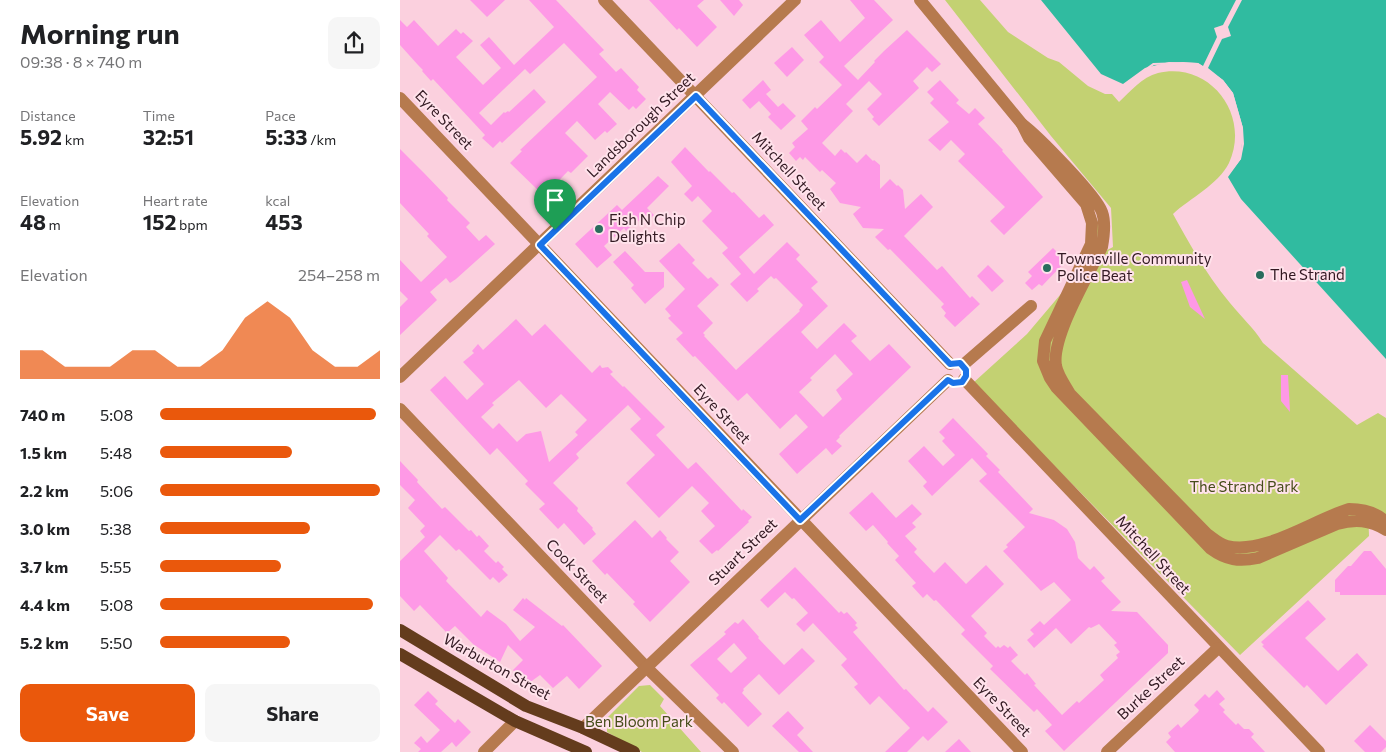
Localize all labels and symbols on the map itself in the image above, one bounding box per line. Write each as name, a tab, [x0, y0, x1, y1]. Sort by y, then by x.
street label: Landsborough Street	[582, 68, 698, 181]
street label: Eyre Street	[412, 86, 477, 153]
street label: Mitchell Street	[749, 127, 831, 213]
pin	[534, 179, 576, 230]
place label: Fish N Chip Delights	[609, 210, 686, 245]
marker: Fish N Chip Delights	[593, 223, 605, 235]
place label: Townsville Community Police Beat	[1057, 249, 1212, 284]
marker: Townsville Community Police Beat	[1041, 262, 1053, 274]
place label: The Strand	[1270, 265, 1345, 283]
marker: The Strand	[1254, 269, 1266, 281]
street label: Eyre Street	[690, 380, 755, 447]
park label: The Strand Park	[1190, 477, 1299, 495]
street label: Mitchell Street	[1113, 511, 1195, 597]
street label: Stuart Street	[704, 514, 780, 588]
street label: Cook Street	[543, 535, 613, 606]
street label: Warburton Street	[440, 629, 555, 703]
street label: Burke Street	[1113, 652, 1188, 723]
street label: Eyre Street	[970, 673, 1035, 740]
park label: Ben Bloom Park	[585, 712, 693, 730]

